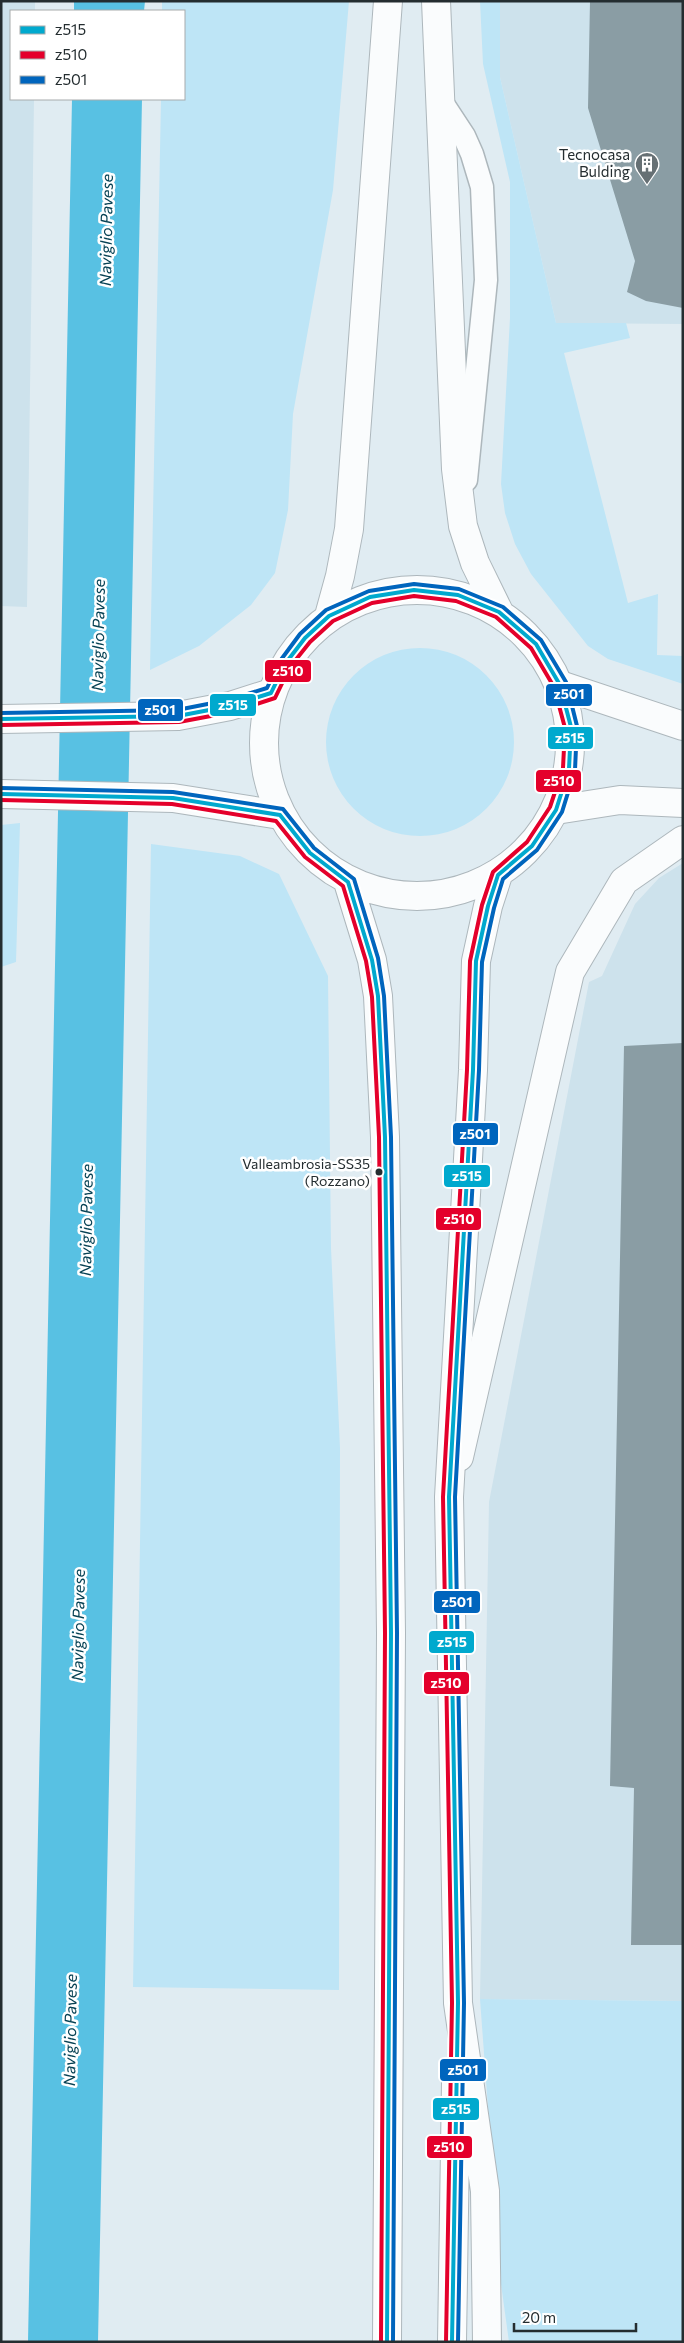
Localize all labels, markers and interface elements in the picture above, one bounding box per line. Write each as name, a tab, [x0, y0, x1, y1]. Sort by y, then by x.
legend	[10, 10, 185, 100]
text: z515	[55, 20, 86, 38]
text: z510	[55, 45, 87, 63]
text: z501	[55, 70, 87, 88]
place label: Tecnocasa Bulding	[559, 145, 630, 180]
building icon: Tecnocasa Bulding	[634, 151, 660, 185]
water label: Naviglio Pavese	[95, 173, 116, 286]
water label: Naviglio Pavese	[87, 578, 108, 691]
line badge: z510	[264, 659, 312, 683]
text: z510	[272, 662, 304, 679]
line badge: z501	[545, 683, 593, 707]
text: z501	[553, 685, 585, 702]
line badge: z515	[209, 693, 257, 717]
text: z515	[218, 696, 248, 713]
line badge: z501	[137, 698, 184, 722]
text: z501	[144, 701, 176, 718]
line badge: z515	[547, 726, 594, 750]
text: z515	[555, 729, 585, 746]
line badge: z510	[535, 769, 582, 793]
text: z510	[543, 772, 575, 789]
line badge: z501	[452, 1122, 499, 1146]
text: z501	[459, 1125, 491, 1142]
place label: Valleambrosia-SS35 (Rozzano)	[242, 1155, 370, 1189]
water label: Naviglio Pavese	[75, 1163, 96, 1276]
line badge: z515	[443, 1164, 491, 1188]
marker: Valleambrosia-SS35 (Rozzano)	[374, 1167, 384, 1177]
text: z515	[452, 1167, 482, 1184]
line badge: z510	[435, 1207, 482, 1231]
text: z510	[443, 1210, 475, 1227]
water label: Naviglio Pavese	[67, 1568, 88, 1681]
line badge: z501	[433, 1590, 481, 1614]
text: z501	[441, 1593, 473, 1610]
line badge: z515	[428, 1630, 475, 1654]
text: z515	[437, 1633, 467, 1650]
line badge: z510	[423, 1671, 470, 1695]
text: z510	[430, 1674, 462, 1691]
water label: Naviglio Pavese	[59, 1973, 80, 2086]
line badge: z501	[439, 2058, 487, 2082]
text: z501	[447, 2061, 479, 2078]
line badge: z515	[432, 2097, 480, 2121]
text: z515	[441, 2100, 471, 2117]
line badge: z510	[426, 2135, 473, 2159]
text: z510	[433, 2138, 465, 2155]
scale bar	[514, 2300, 636, 2332]
text: 20 m	[522, 2308, 556, 2326]

